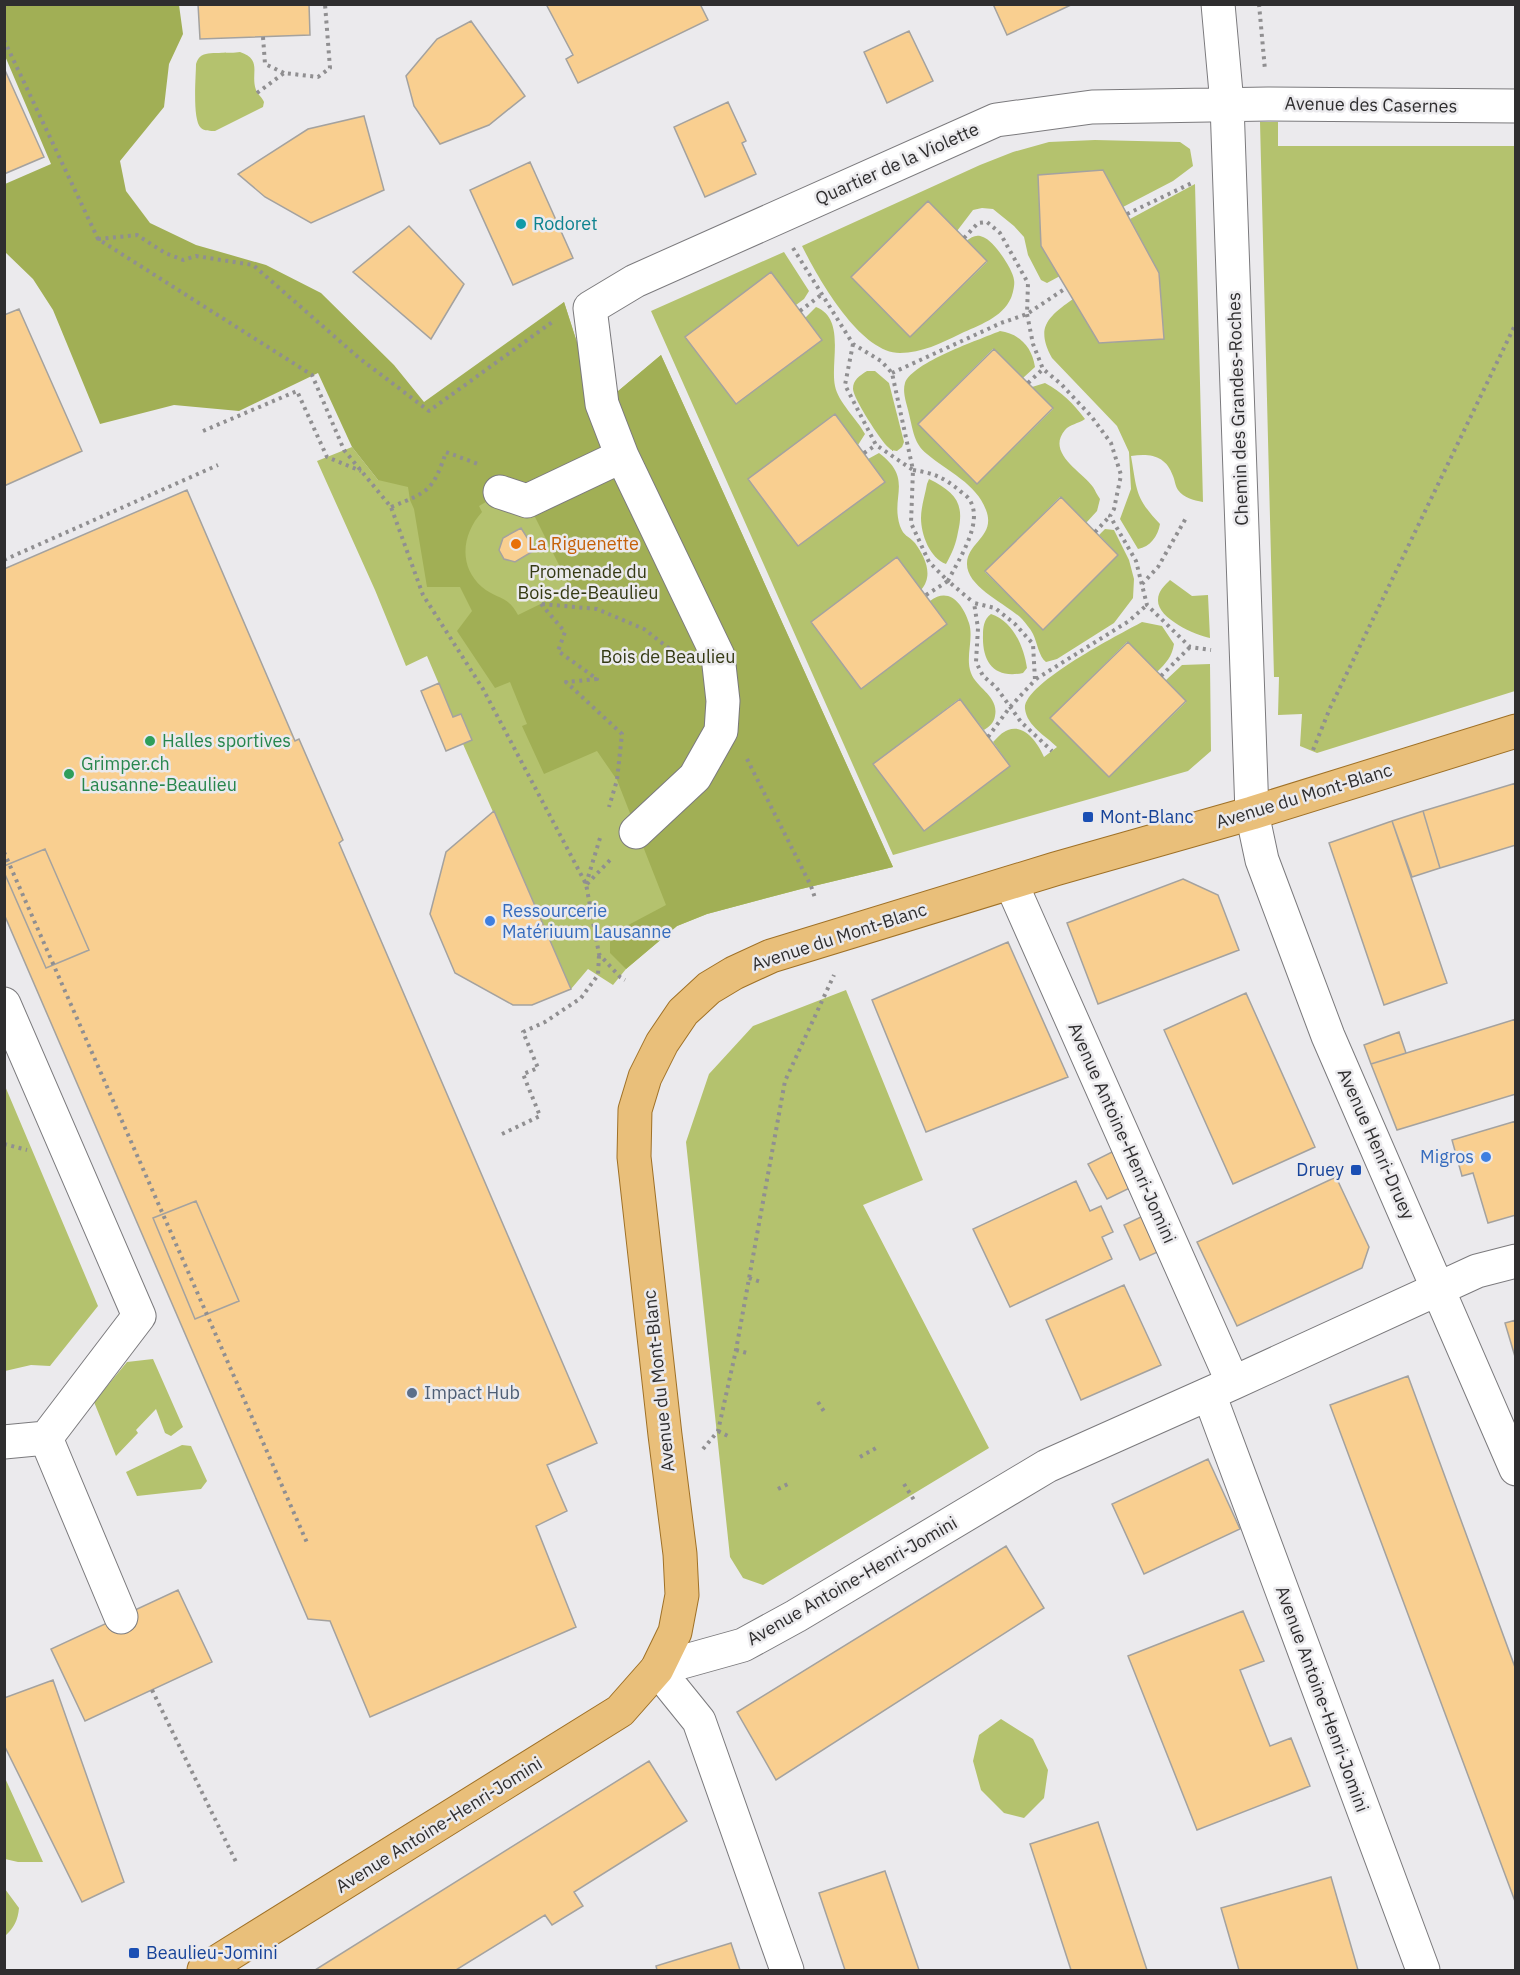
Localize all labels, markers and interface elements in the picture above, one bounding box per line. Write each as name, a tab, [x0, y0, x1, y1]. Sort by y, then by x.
street label: Avenue des Casernes	[1285, 91, 1458, 118]
street label: Quartier de la Violette	[811, 117, 982, 210]
place label: Rodoret	[533, 212, 598, 235]
marker: Rodoret	[514, 217, 528, 231]
street label: Chemin des Grandes-Roches	[1222, 292, 1253, 526]
place label: La Riguenette	[528, 532, 639, 555]
marker: La Riguenette	[509, 537, 523, 551]
park label: Promenade du Bois-de-Beaulieu	[518, 560, 658, 604]
park label: Bois de Beaulieu	[601, 645, 735, 668]
place label: Halles sportives	[162, 729, 291, 752]
marker: Halles sportives	[143, 734, 157, 748]
place label: Grimper.ch Lausanne-Beaulieu	[81, 752, 237, 796]
street label: Avenue du Mont-Blanc	[1213, 758, 1395, 833]
marker: Grimper.ch Lausanne-Beaulieu	[62, 767, 76, 781]
place label: Mont-Blanc	[1100, 805, 1194, 828]
marker: Mont-Blanc	[1081, 810, 1095, 824]
street label: Avenue du Mont-Blanc	[748, 897, 929, 976]
place label: Ressourcerie Matériuum Lausanne	[502, 899, 672, 943]
marker: Ressourcerie Matériuum Lausanne	[483, 914, 497, 928]
street label: Avenue Antoine-Henri-Jomini	[1063, 1019, 1182, 1247]
street label: Avenue Henri-Druey	[1333, 1065, 1420, 1223]
place label: Migros	[1420, 1145, 1474, 1168]
marker: Migros	[1479, 1150, 1493, 1164]
place label: Druey	[1296, 1158, 1344, 1181]
marker: Druey	[1349, 1163, 1363, 1177]
street label: Avenue du Mont-Blanc	[638, 1289, 679, 1473]
place label: Impact Hub	[424, 1381, 520, 1404]
marker: Impact Hub	[405, 1386, 419, 1400]
street label: Avenue Antoine-Henri-Jomini	[742, 1511, 961, 1650]
street label: Avenue Antoine-Henri-Jomini	[1271, 1583, 1374, 1815]
street label: Avenue Antoine-Henri-Jomini	[331, 1751, 546, 1898]
place label: Beaulieu-Jomini	[146, 1941, 278, 1964]
marker: Beaulieu-Jomini	[127, 1946, 141, 1960]

